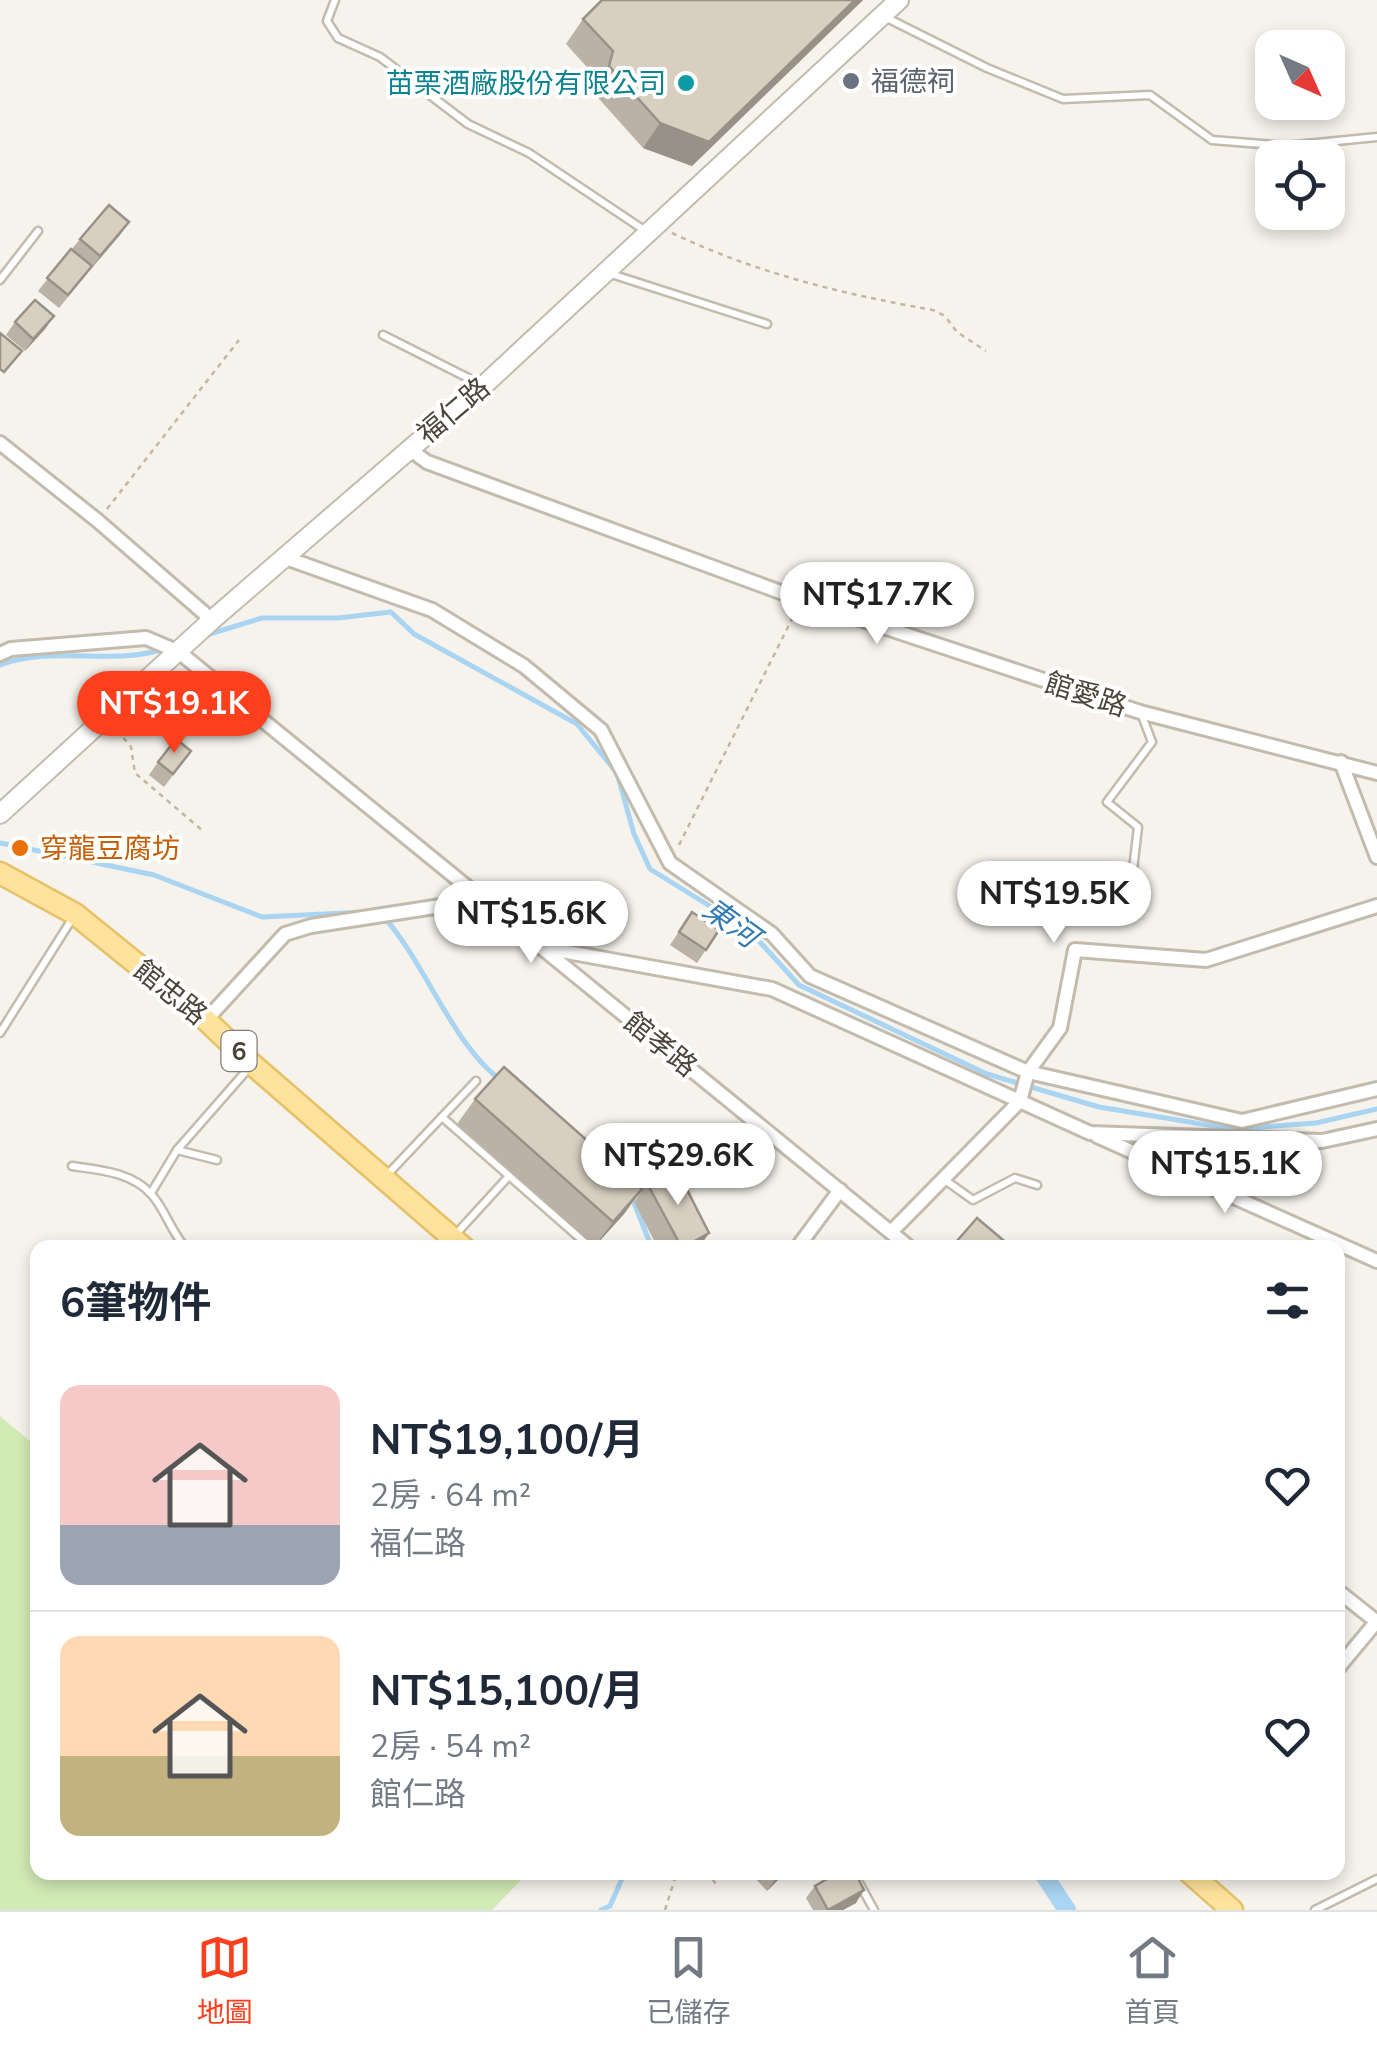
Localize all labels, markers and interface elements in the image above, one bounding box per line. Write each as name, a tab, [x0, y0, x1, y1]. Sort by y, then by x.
north arrow	[1255, 30, 1345, 120]
map controls	[1255, 30, 1345, 230]
place label: 福德祠	[871, 63, 955, 101]
place label: 苗栗酒廠股份有限公司	[386, 65, 666, 103]
marker: 福德祠	[840, 70, 862, 92]
marker: 苗栗酒廠股份有限公司	[675, 72, 697, 94]
button: locate	[1255, 140, 1345, 230]
street label: 福仁路	[409, 369, 498, 452]
pin: NT$17.7K	[774, 562, 980, 647]
text: NT$17.7K	[802, 573, 952, 616]
street label: 館愛路	[1040, 664, 1132, 726]
pin: NT$19.1K	[71, 671, 277, 756]
text: NT$19.1K	[99, 682, 249, 725]
place label: 穿龍豆腐坊	[40, 830, 180, 868]
marker: 穿龍豆腐坊	[9, 837, 31, 859]
pin: NT$19.5K	[951, 861, 1157, 946]
text: NT$19.5K	[979, 872, 1129, 915]
pin: NT$15.6K	[428, 881, 634, 966]
water label: 東河	[694, 889, 771, 961]
text: NT$15.6K	[456, 892, 606, 935]
street label: 館忠路	[126, 952, 215, 1034]
street label: 館孝路	[616, 1004, 705, 1086]
road number: 6	[222, 1031, 256, 1071]
pin: NT$29.6K	[575, 1123, 781, 1208]
pin: NT$15.1K	[1122, 1131, 1328, 1216]
text: NT$29.6K	[603, 1134, 753, 1177]
text: NT$15.1K	[1150, 1142, 1300, 1185]
icon: filters	[1260, 1273, 1315, 1328]
text: 6筆物件	[60, 1275, 211, 1332]
text: NT$19,100/月	[370, 1412, 644, 1469]
icon: home	[140, 1425, 260, 1545]
icon: heart	[1260, 1458, 1315, 1513]
text: 2房 · 64 m²	[370, 1474, 531, 1517]
text: 福仁路	[370, 1522, 466, 1565]
text: NT$15,100/月	[370, 1663, 644, 1720]
icon: home	[140, 1676, 260, 1796]
icon: heart	[1260, 1709, 1315, 1764]
text: 2房 · 54 m²	[370, 1725, 531, 1768]
text: 館仁路	[370, 1773, 466, 1816]
tab: 地圖	[197, 1930, 253, 2032]
tab: 已儲存	[646, 1930, 730, 2032]
tab: 首頁	[1124, 1930, 1180, 2032]

